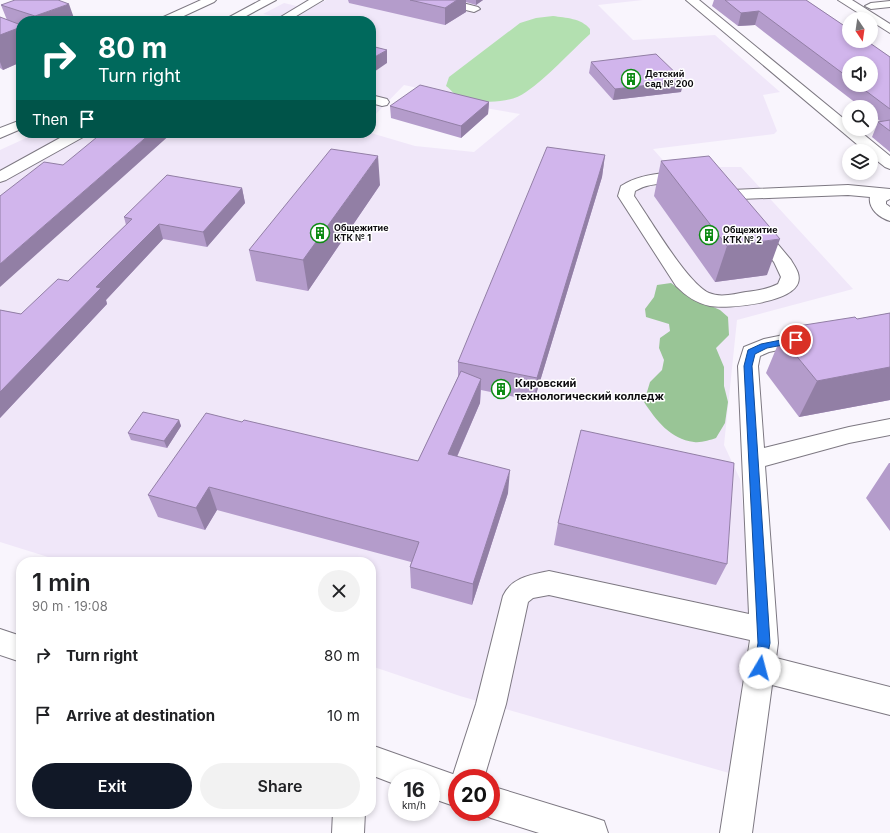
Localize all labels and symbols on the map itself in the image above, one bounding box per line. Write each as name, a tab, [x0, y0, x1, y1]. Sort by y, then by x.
north arrow	[842, 12, 878, 48]
building icon: Детский сад № 200	[620, 68, 642, 90]
place label: Детский сад № 200	[645, 68, 694, 89]
building icon: Общежитие КТК № 1	[309, 222, 331, 244]
place label: Общежитие КТК № 1	[334, 222, 389, 243]
building icon: Общежитие КТК № 2	[698, 224, 720, 246]
place label: Общежитие КТК № 2	[723, 224, 778, 245]
pin	[779, 323, 813, 357]
place label: Кировский технологический колледж	[515, 376, 664, 403]
building icon: Кировский технологический колледж	[490, 378, 512, 400]
position arrow	[739, 647, 781, 689]
speed limit sign: 20	[448, 769, 500, 821]

